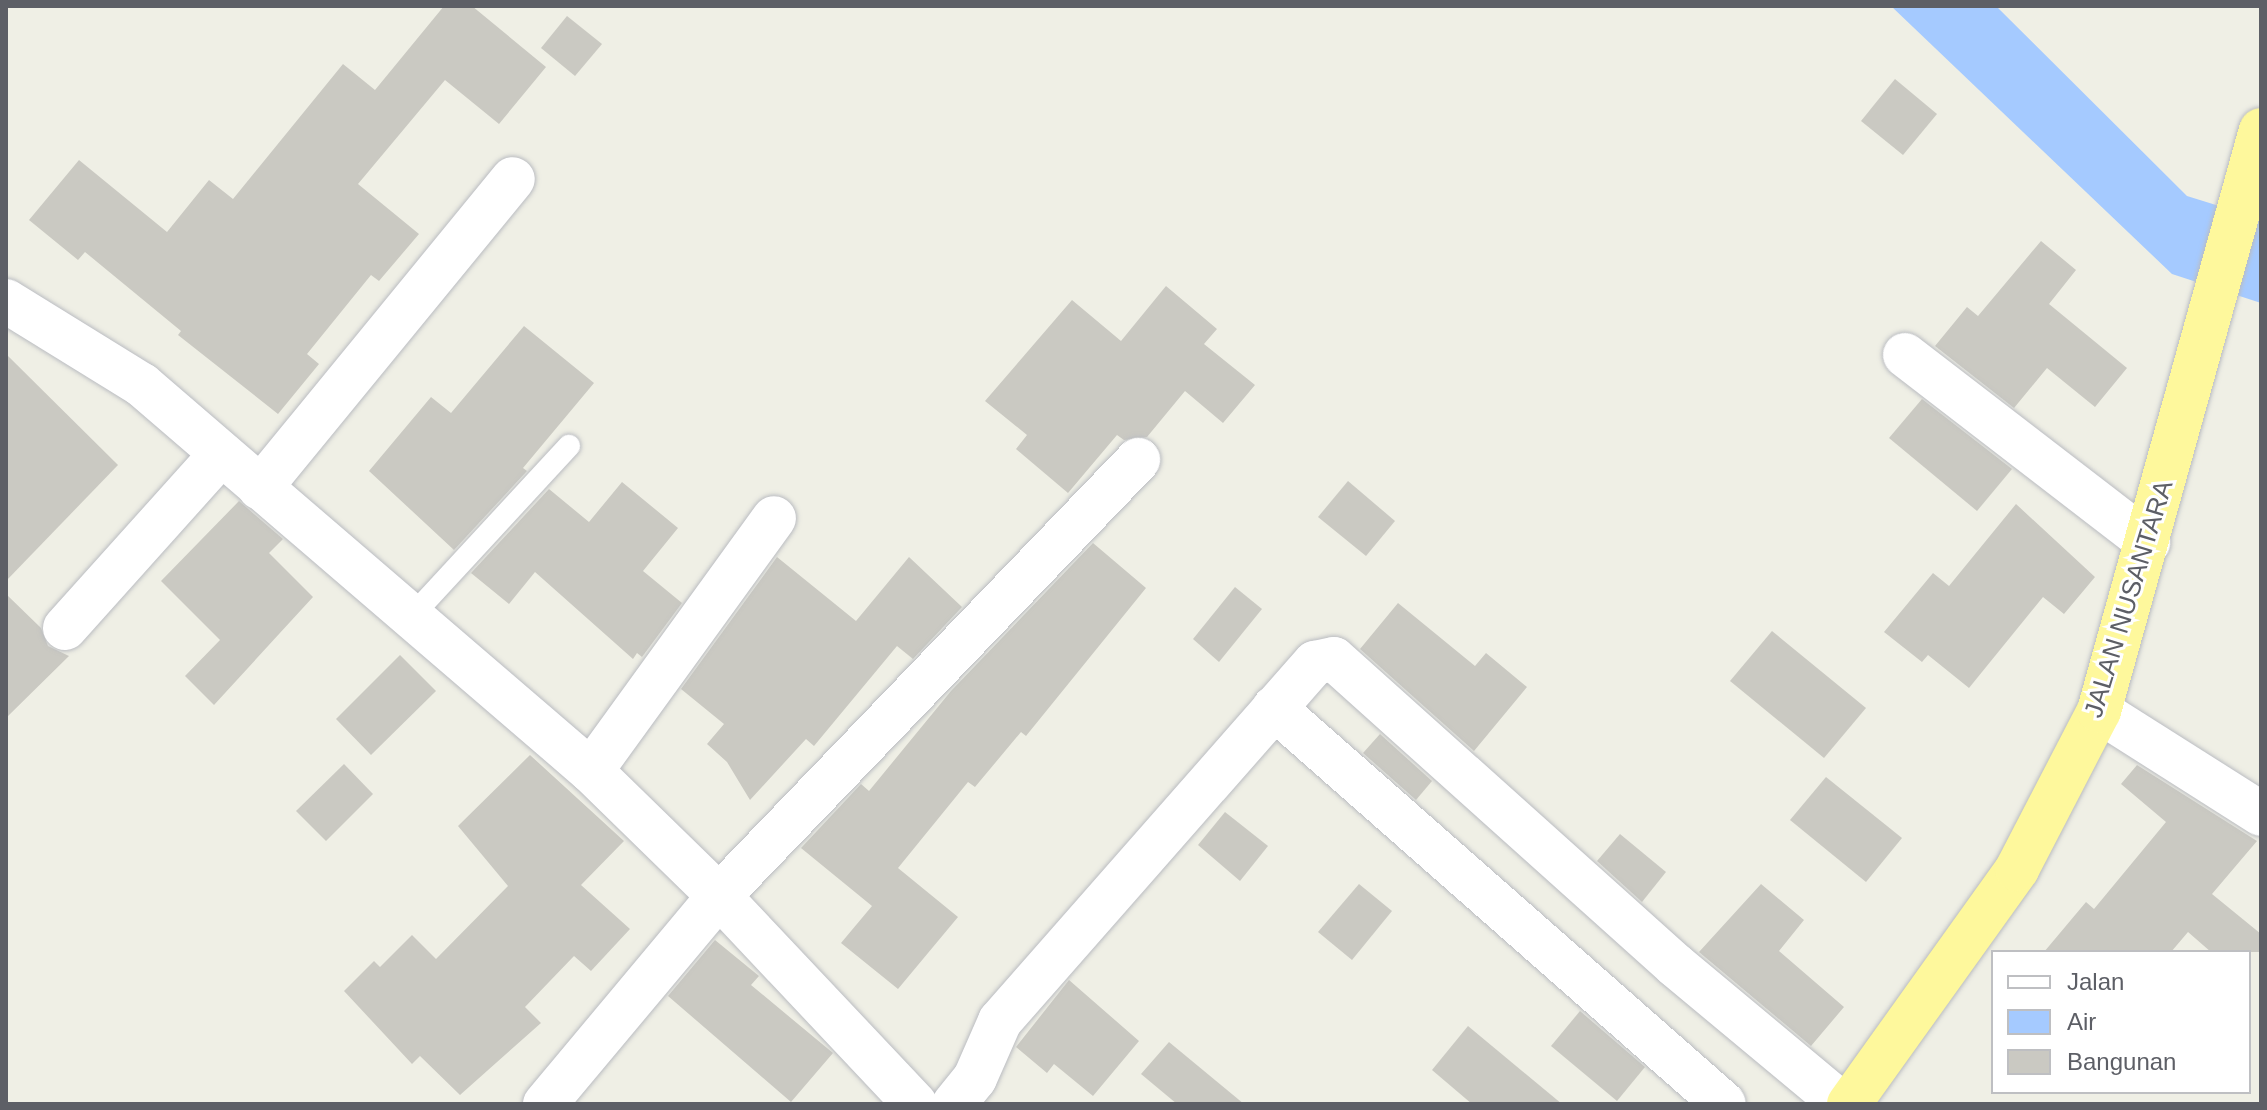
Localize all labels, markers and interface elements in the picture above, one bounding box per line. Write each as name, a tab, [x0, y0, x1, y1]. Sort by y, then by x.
street label: JALAN NUSANTARA	[2078, 477, 2180, 721]
legend	[1991, 950, 2251, 1094]
text: Jalan	[2067, 968, 2124, 995]
text: Air	[2067, 1008, 2096, 1035]
text: Bangunan	[2067, 1048, 2176, 1075]

